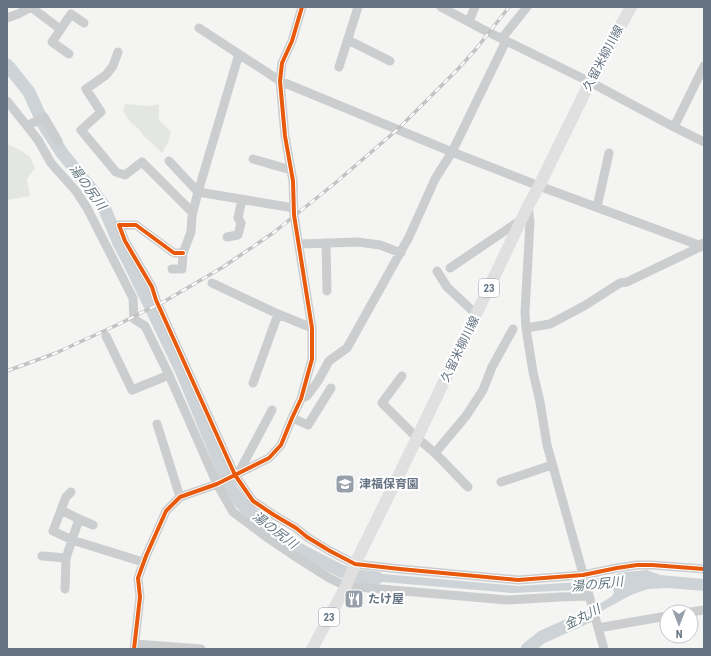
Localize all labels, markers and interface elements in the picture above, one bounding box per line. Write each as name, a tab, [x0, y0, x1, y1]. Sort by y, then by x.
street label: 久留米柳川線	[580, 23, 626, 93]
water label: 湯の尻川	[67, 162, 111, 214]
road number: 23	[479, 279, 499, 297]
street label: 久留米柳川線	[438, 314, 482, 384]
school or university icon: 津福保育園	[334, 473, 356, 495]
place label: 津福保育園	[359, 477, 419, 491]
water label: 湯の尻川	[250, 508, 302, 553]
water label: 湯の尻川	[570, 574, 626, 594]
restaurant icon: たけ屋	[343, 588, 365, 610]
place label: たけ屋	[368, 592, 404, 606]
water label: 金丸川	[561, 601, 605, 633]
north arrow	[659, 604, 699, 644]
road number: 23	[319, 608, 339, 626]
text: N	[675, 627, 682, 640]

